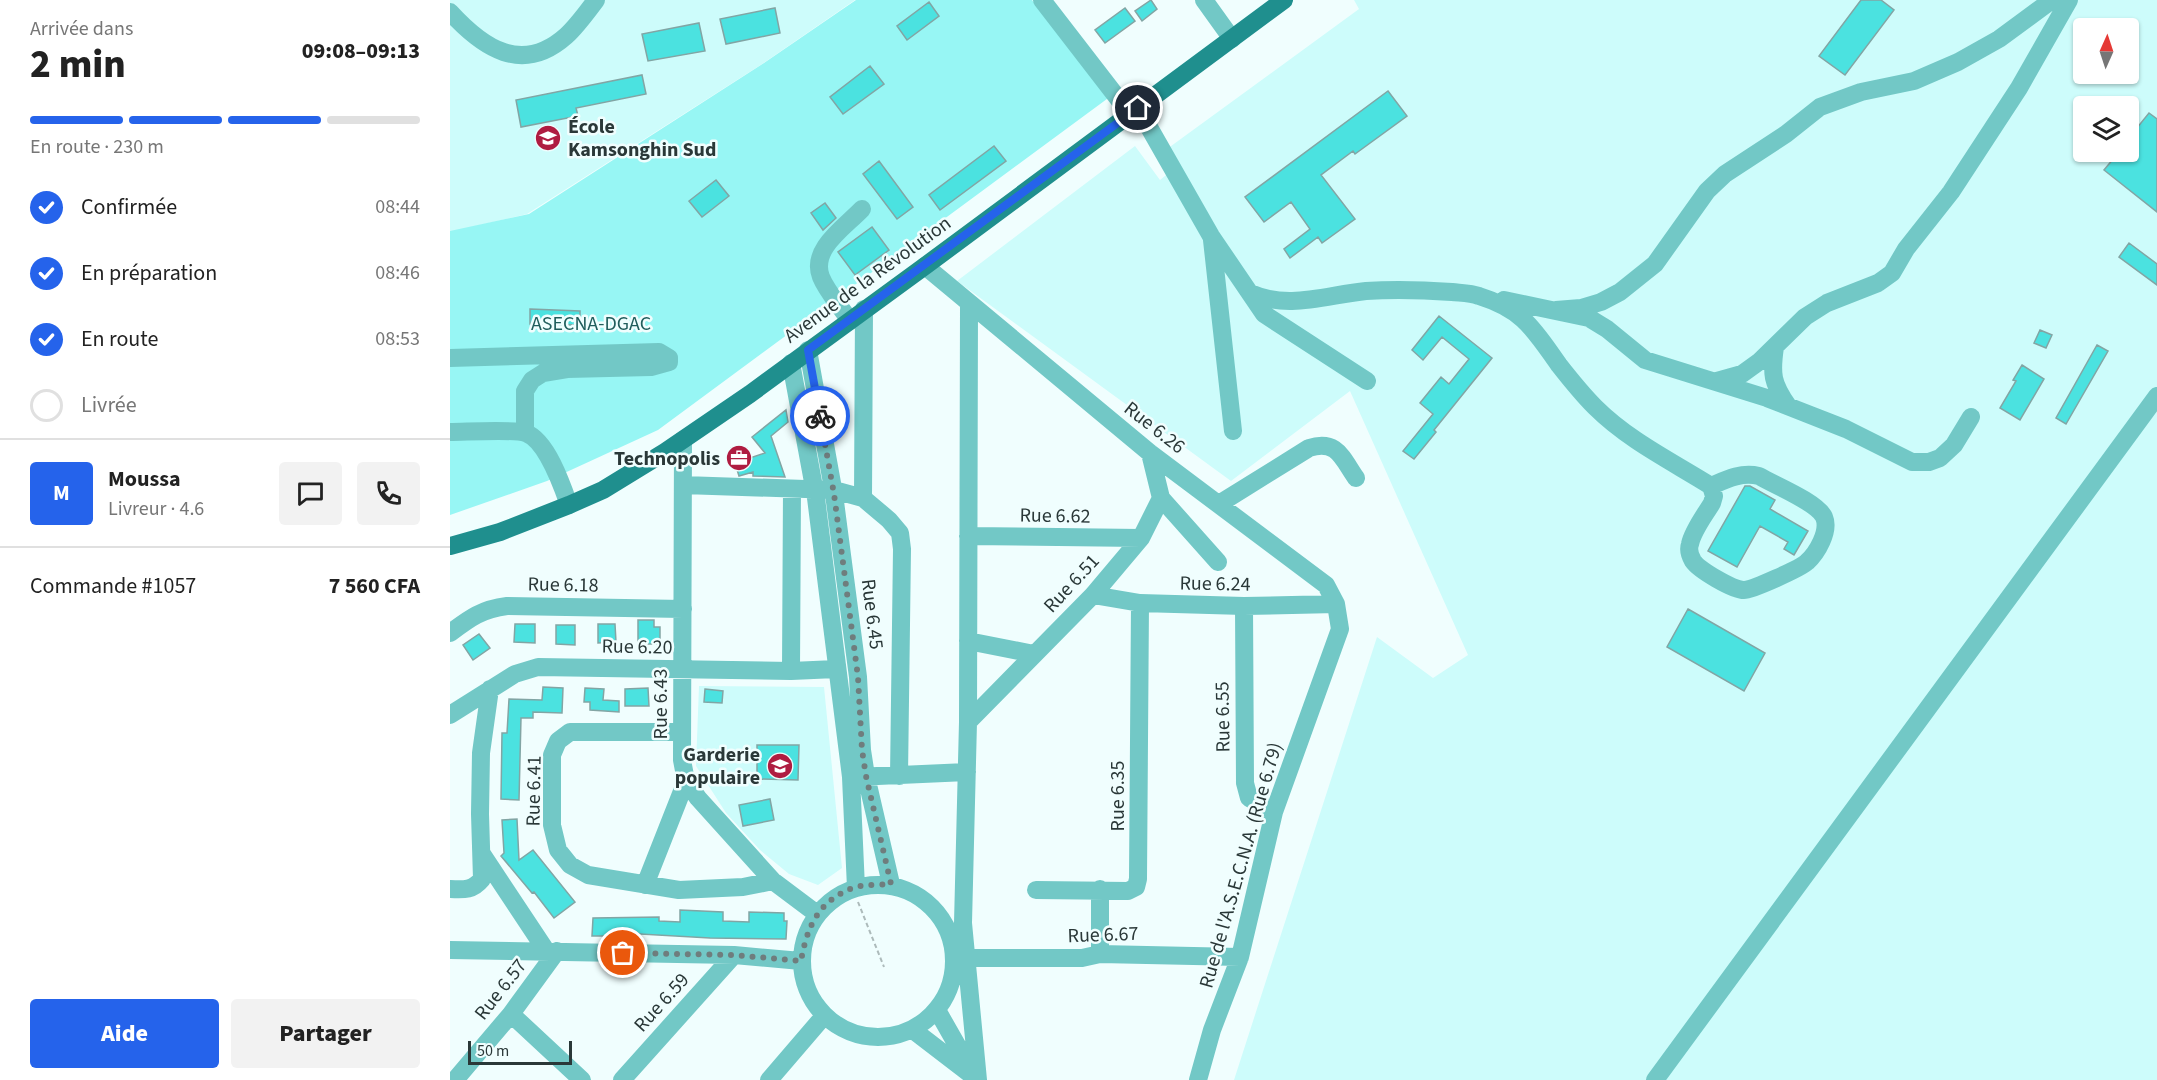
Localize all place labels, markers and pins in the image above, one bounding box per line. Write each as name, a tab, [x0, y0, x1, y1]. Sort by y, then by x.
pin	[1112, 82, 1163, 133]
place label: École Kamsonghin Sud	[568, 113, 716, 164]
school or university icon: École Kamsonghin Sud	[533, 123, 563, 153]
office icon: Technopolis	[724, 443, 754, 473]
place label: Technopolis	[614, 445, 720, 473]
place label: Garderie populaire	[675, 741, 760, 792]
school or university icon: Garderie populaire	[765, 751, 795, 781]
pin	[597, 927, 648, 978]

